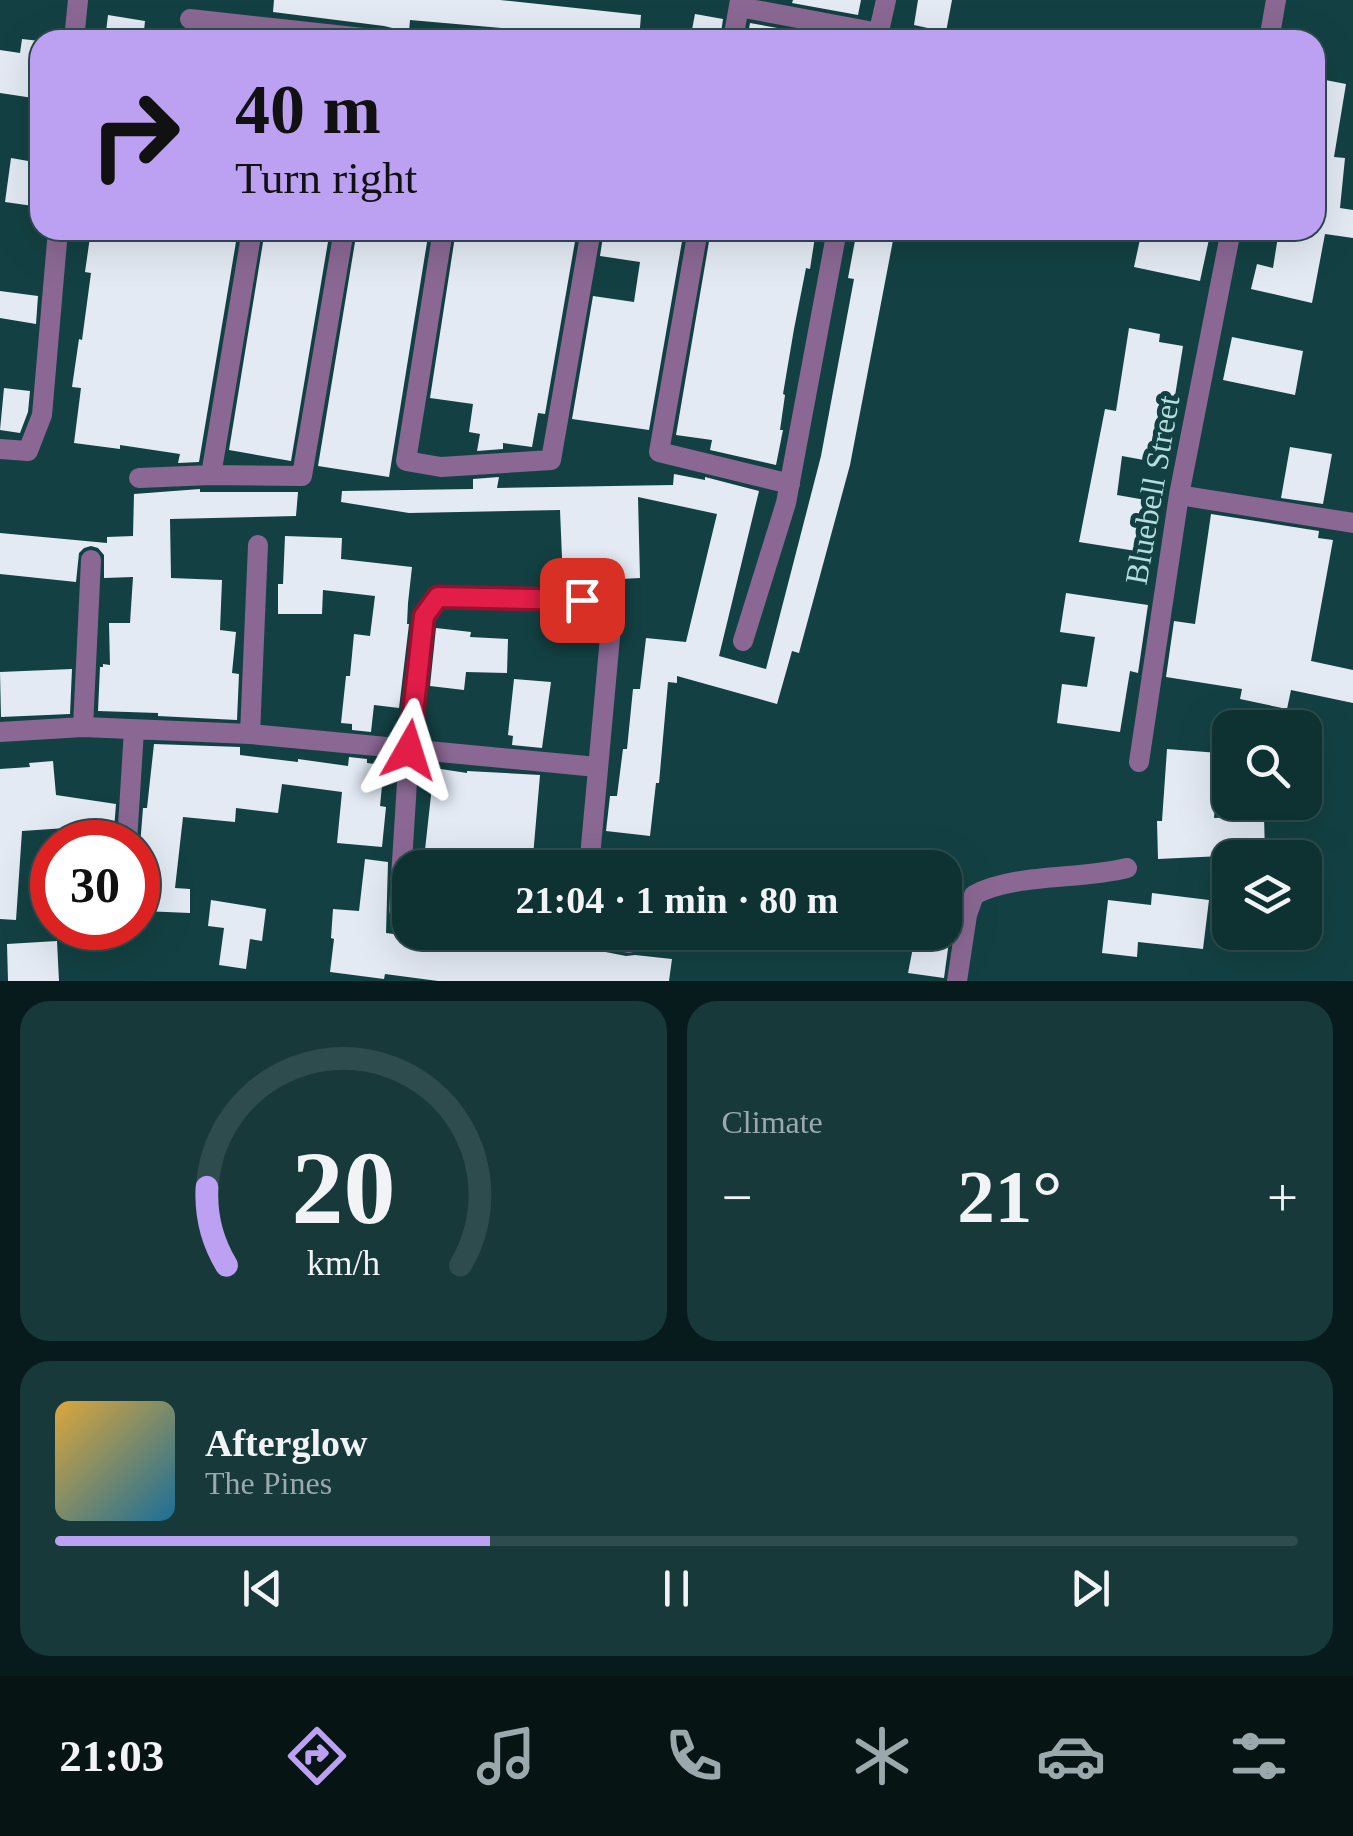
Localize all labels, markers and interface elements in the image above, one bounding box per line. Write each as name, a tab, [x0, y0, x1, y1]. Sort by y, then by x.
icon: right	[70, 70, 200, 200]
text: 40 m	[235, 71, 381, 148]
text: Turn right	[235, 153, 417, 203]
street label: Bluebell Street	[1118, 393, 1186, 587]
pin	[540, 558, 625, 643]
icon: arrive	[555, 573, 610, 628]
position arrow	[357, 698, 461, 802]
map controls	[1212, 710, 1322, 950]
button: search	[1212, 710, 1322, 820]
speed limit sign: 30	[30, 820, 160, 950]
button: layers	[1212, 840, 1322, 950]
text: 21:04 · 1 min · 80 m	[516, 879, 839, 921]
text: Climate	[722, 1104, 823, 1140]
text: 20	[291, 1130, 395, 1245]
text: 21°	[957, 1155, 1062, 1238]
text: −	[722, 1167, 753, 1228]
text: +	[1267, 1167, 1298, 1228]
text: km/h	[307, 1243, 380, 1283]
text: Afterglow	[205, 1422, 367, 1464]
text: The Pines	[205, 1465, 332, 1501]
icon: previous	[235, 1561, 290, 1616]
icon: pause	[649, 1561, 704, 1616]
icon: next	[1063, 1561, 1118, 1616]
icon: directions	[282, 1721, 352, 1791]
icon: music	[471, 1721, 541, 1791]
icon: phone	[659, 1721, 729, 1791]
icon: climate	[847, 1721, 917, 1791]
icon: car	[1036, 1721, 1106, 1791]
icon: filters	[1224, 1721, 1294, 1791]
text: 21:03	[59, 1731, 164, 1781]

